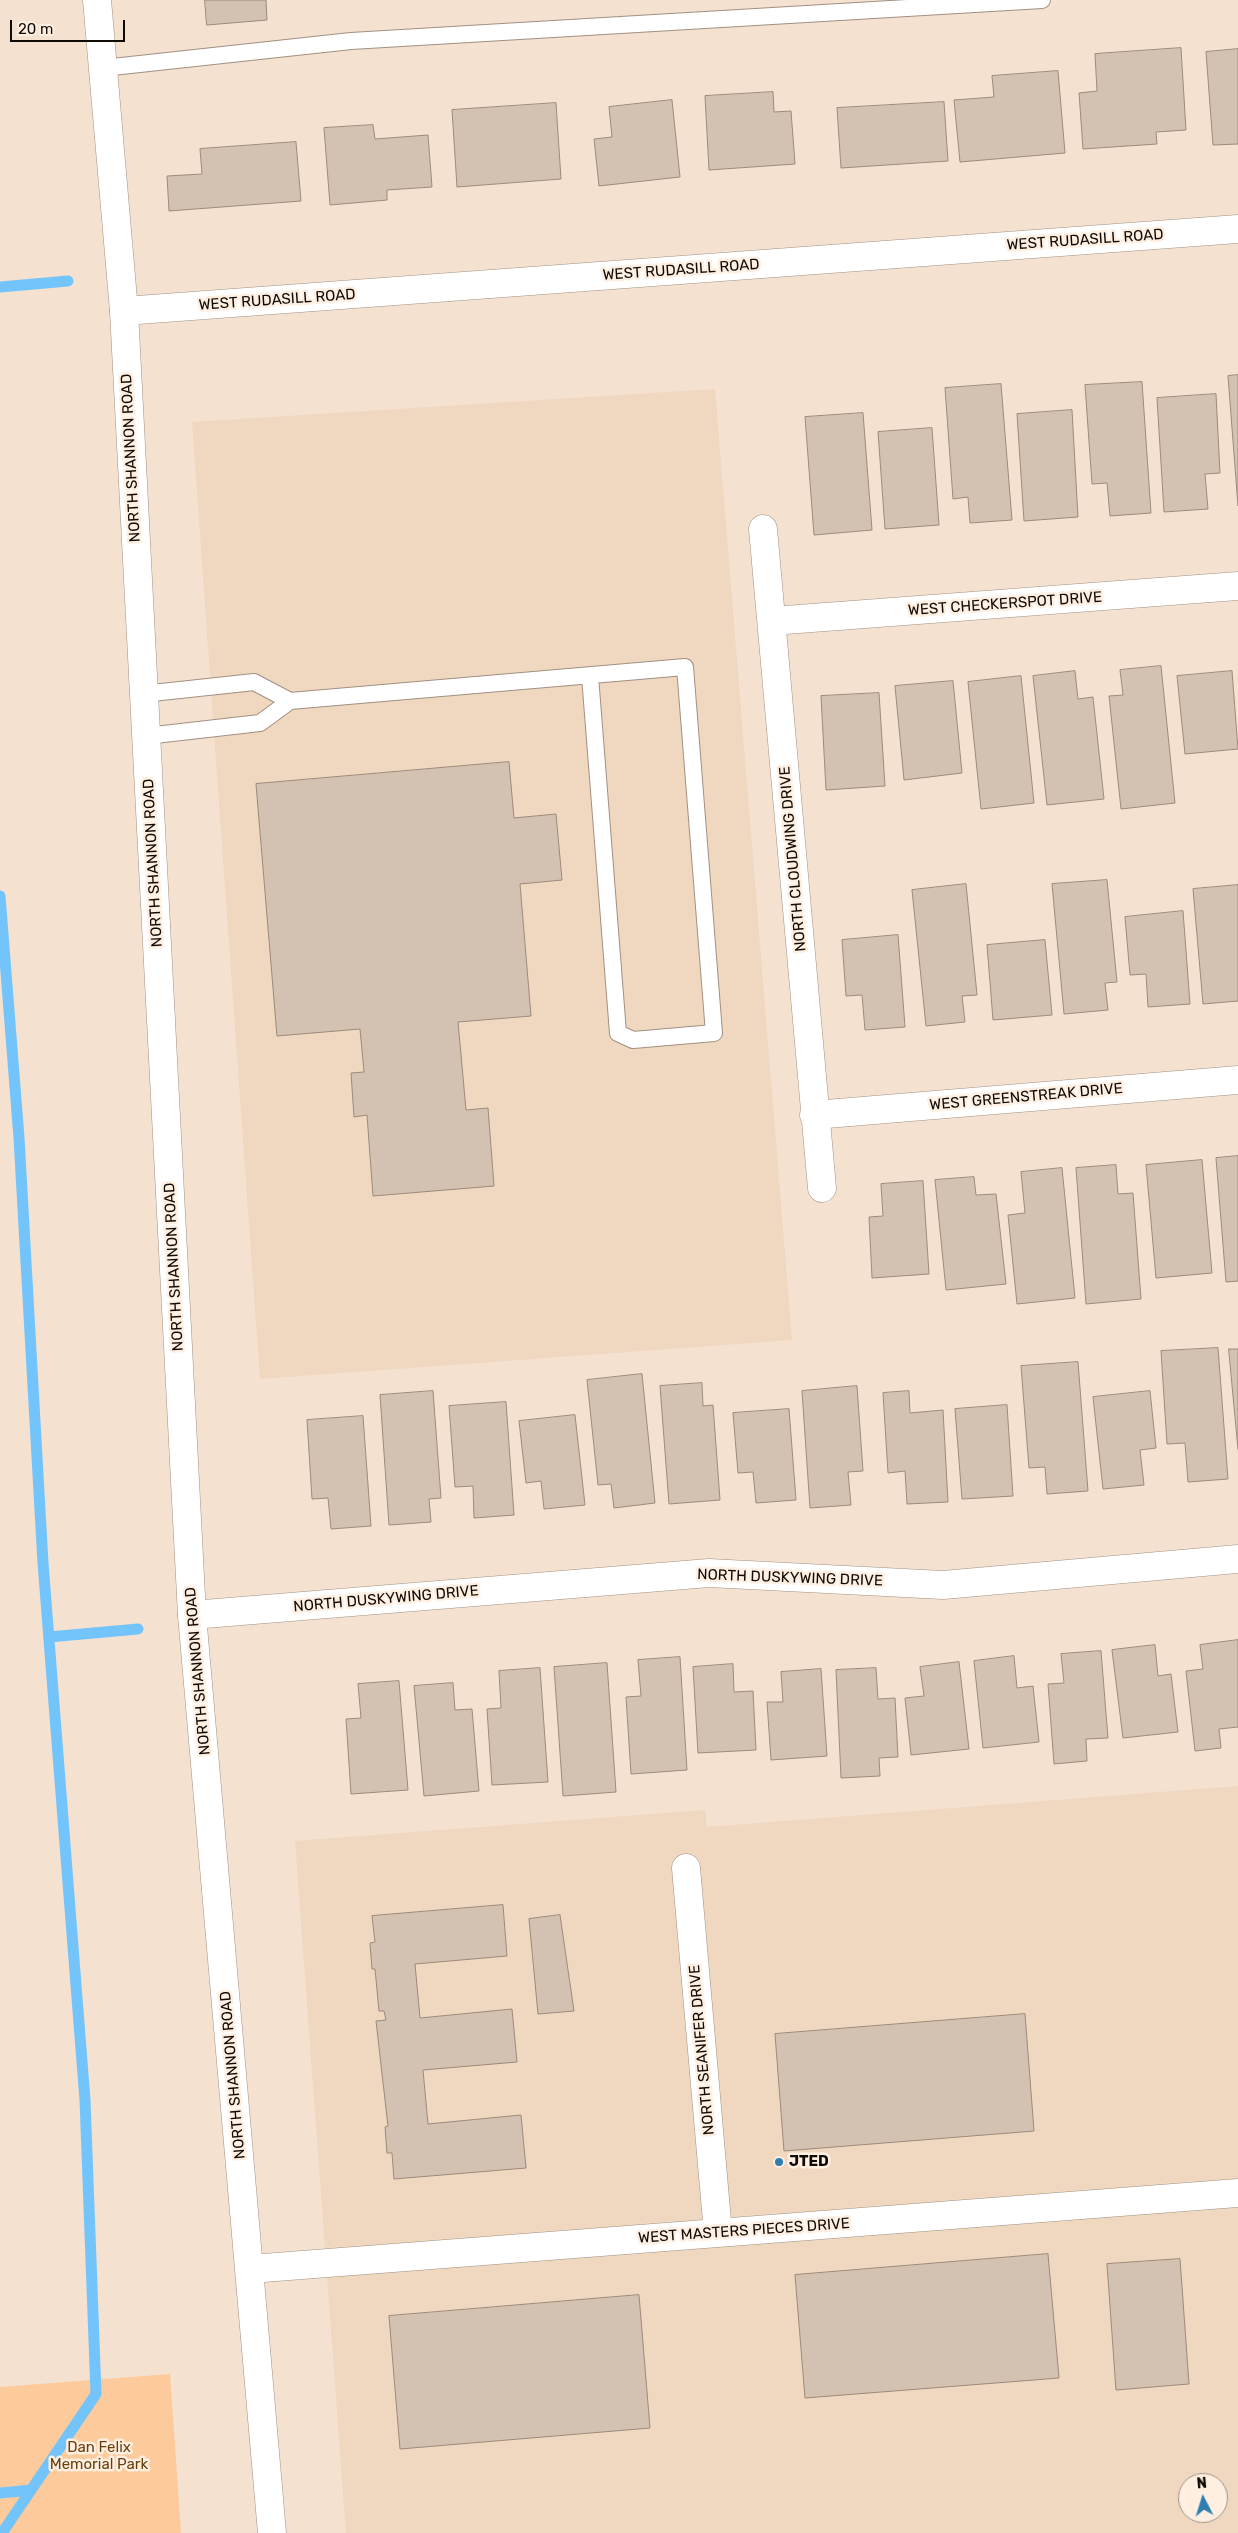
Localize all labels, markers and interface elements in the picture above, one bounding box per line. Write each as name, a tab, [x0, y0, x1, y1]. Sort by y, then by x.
scale bar	[12, 10, 128, 42]
text: 20 m	[18, 20, 53, 38]
street label: WEST RUDASILL ROAD	[1006, 226, 1164, 254]
street label: WEST RUDASILL ROAD	[602, 256, 760, 284]
street label: WEST RUDASILL ROAD	[198, 286, 356, 314]
street label: NORTH SHANNON ROAD	[118, 373, 144, 543]
street label: WEST CHECKERSPOT DRIVE	[907, 588, 1103, 620]
street label: NORTH CLOUDWING DRIVE	[776, 766, 810, 952]
street label: NORTH SHANNON ROAD	[140, 778, 166, 948]
street label: WEST GREENSTREAK DRIVE	[929, 1080, 1123, 1114]
street label: NORTH SHANNON ROAD	[161, 1182, 187, 1352]
street label: NORTH DUSKYWING DRIVE	[697, 1566, 883, 1590]
street label: NORTH DUSKYWING DRIVE	[293, 1582, 479, 1616]
street label: NORTH SHANNON ROAD	[182, 1586, 214, 1756]
street label: NORTH SEANIFER DRIVE	[686, 1964, 718, 2136]
street label: NORTH SHANNON ROAD	[217, 1990, 249, 2160]
place label: JTED	[789, 2153, 829, 2171]
marker: JTED	[773, 2156, 785, 2168]
street label: WEST MASTERS PIECES DRIVE	[637, 2215, 851, 2247]
park label: Dan Felix Memorial Park	[50, 2439, 148, 2474]
north arrow	[1178, 2473, 1228, 2523]
text: N	[1196, 2475, 1207, 2492]

